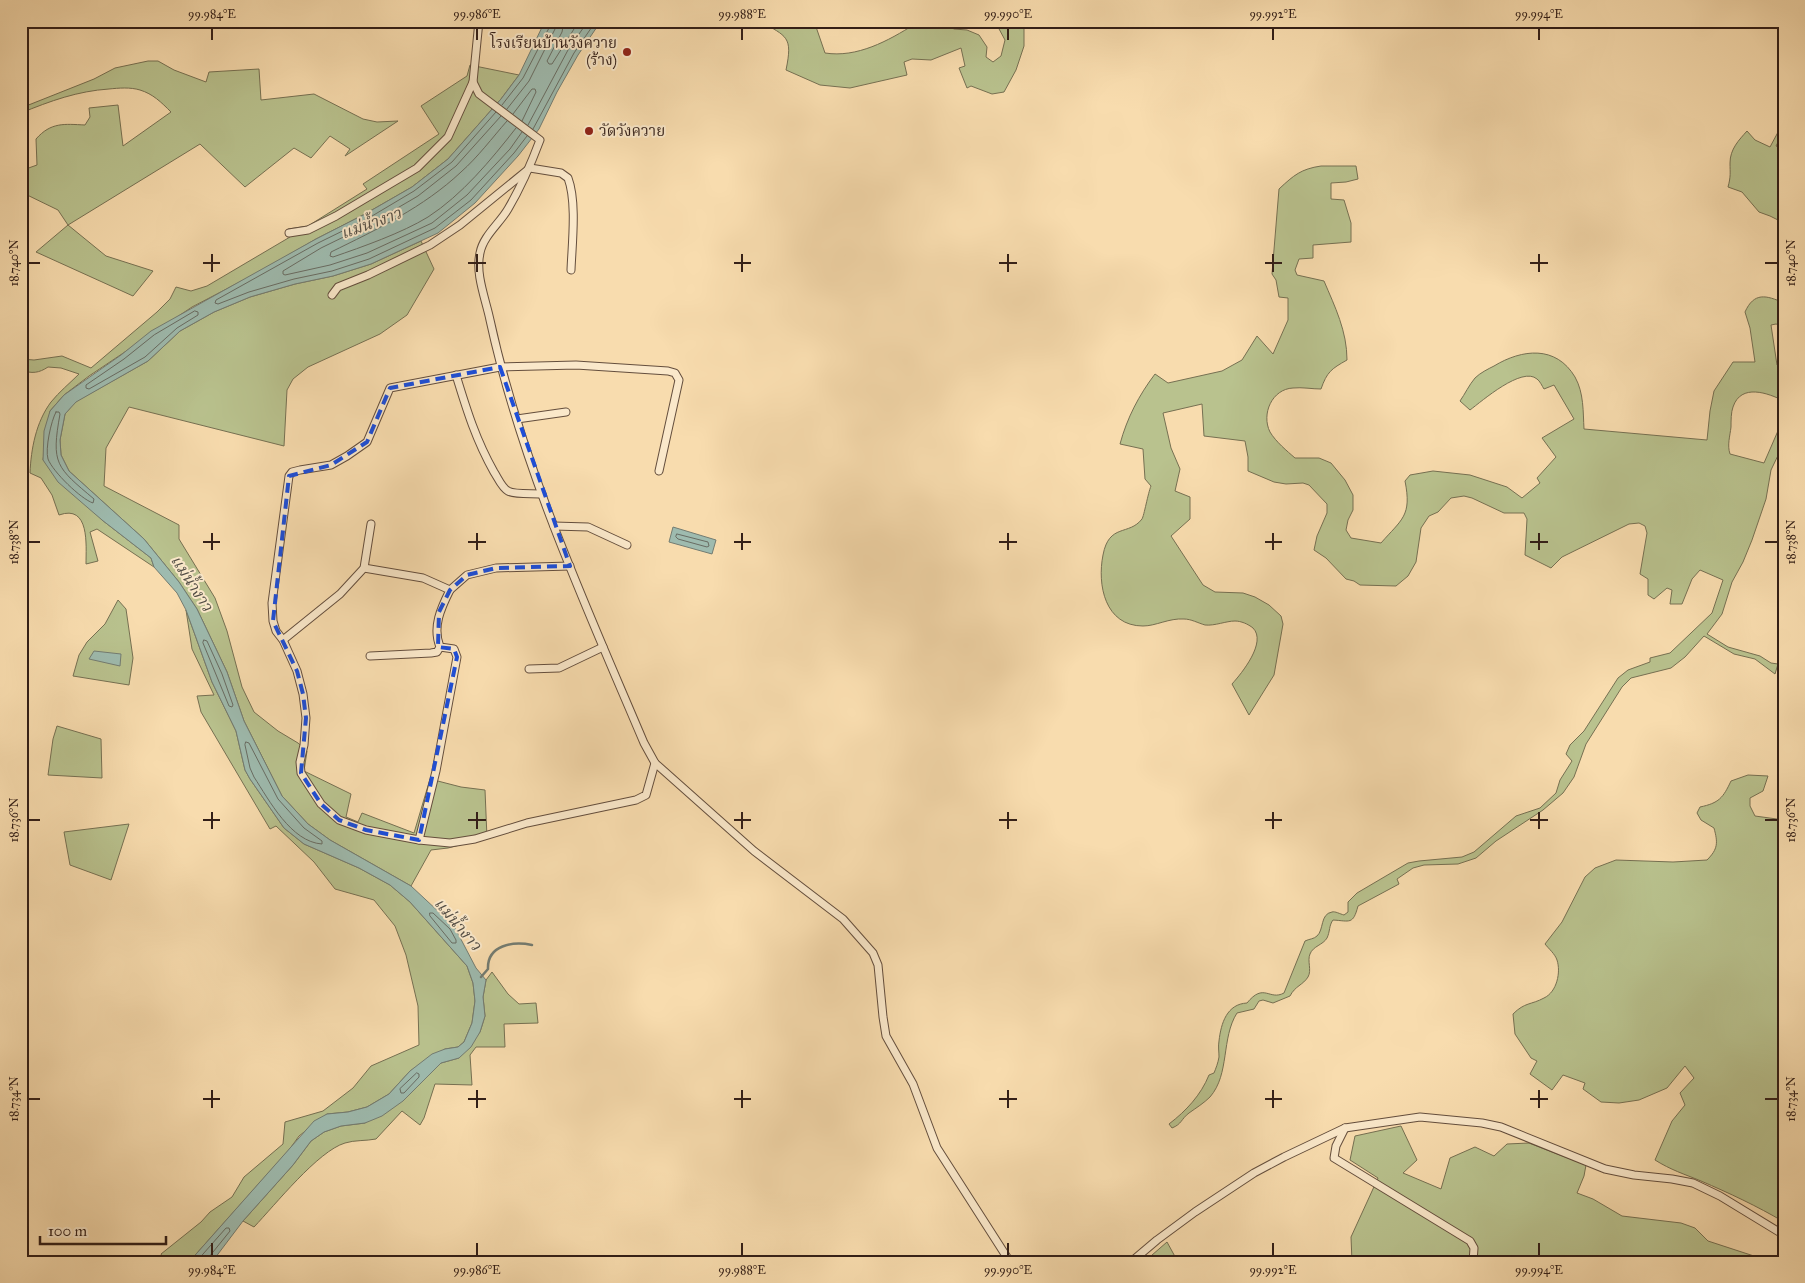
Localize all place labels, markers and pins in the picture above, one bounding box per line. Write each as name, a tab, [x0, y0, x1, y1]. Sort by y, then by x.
place label: โรงเรียนบ้านวังควาย (ร้าง)	[489, 32, 617, 70]
marker: โรงเรียนบ้านวังควาย (ร้าง)	[621, 46, 633, 58]
place label: วัดวังควาย	[599, 122, 665, 140]
marker: วัดวังควาย	[583, 125, 595, 137]

